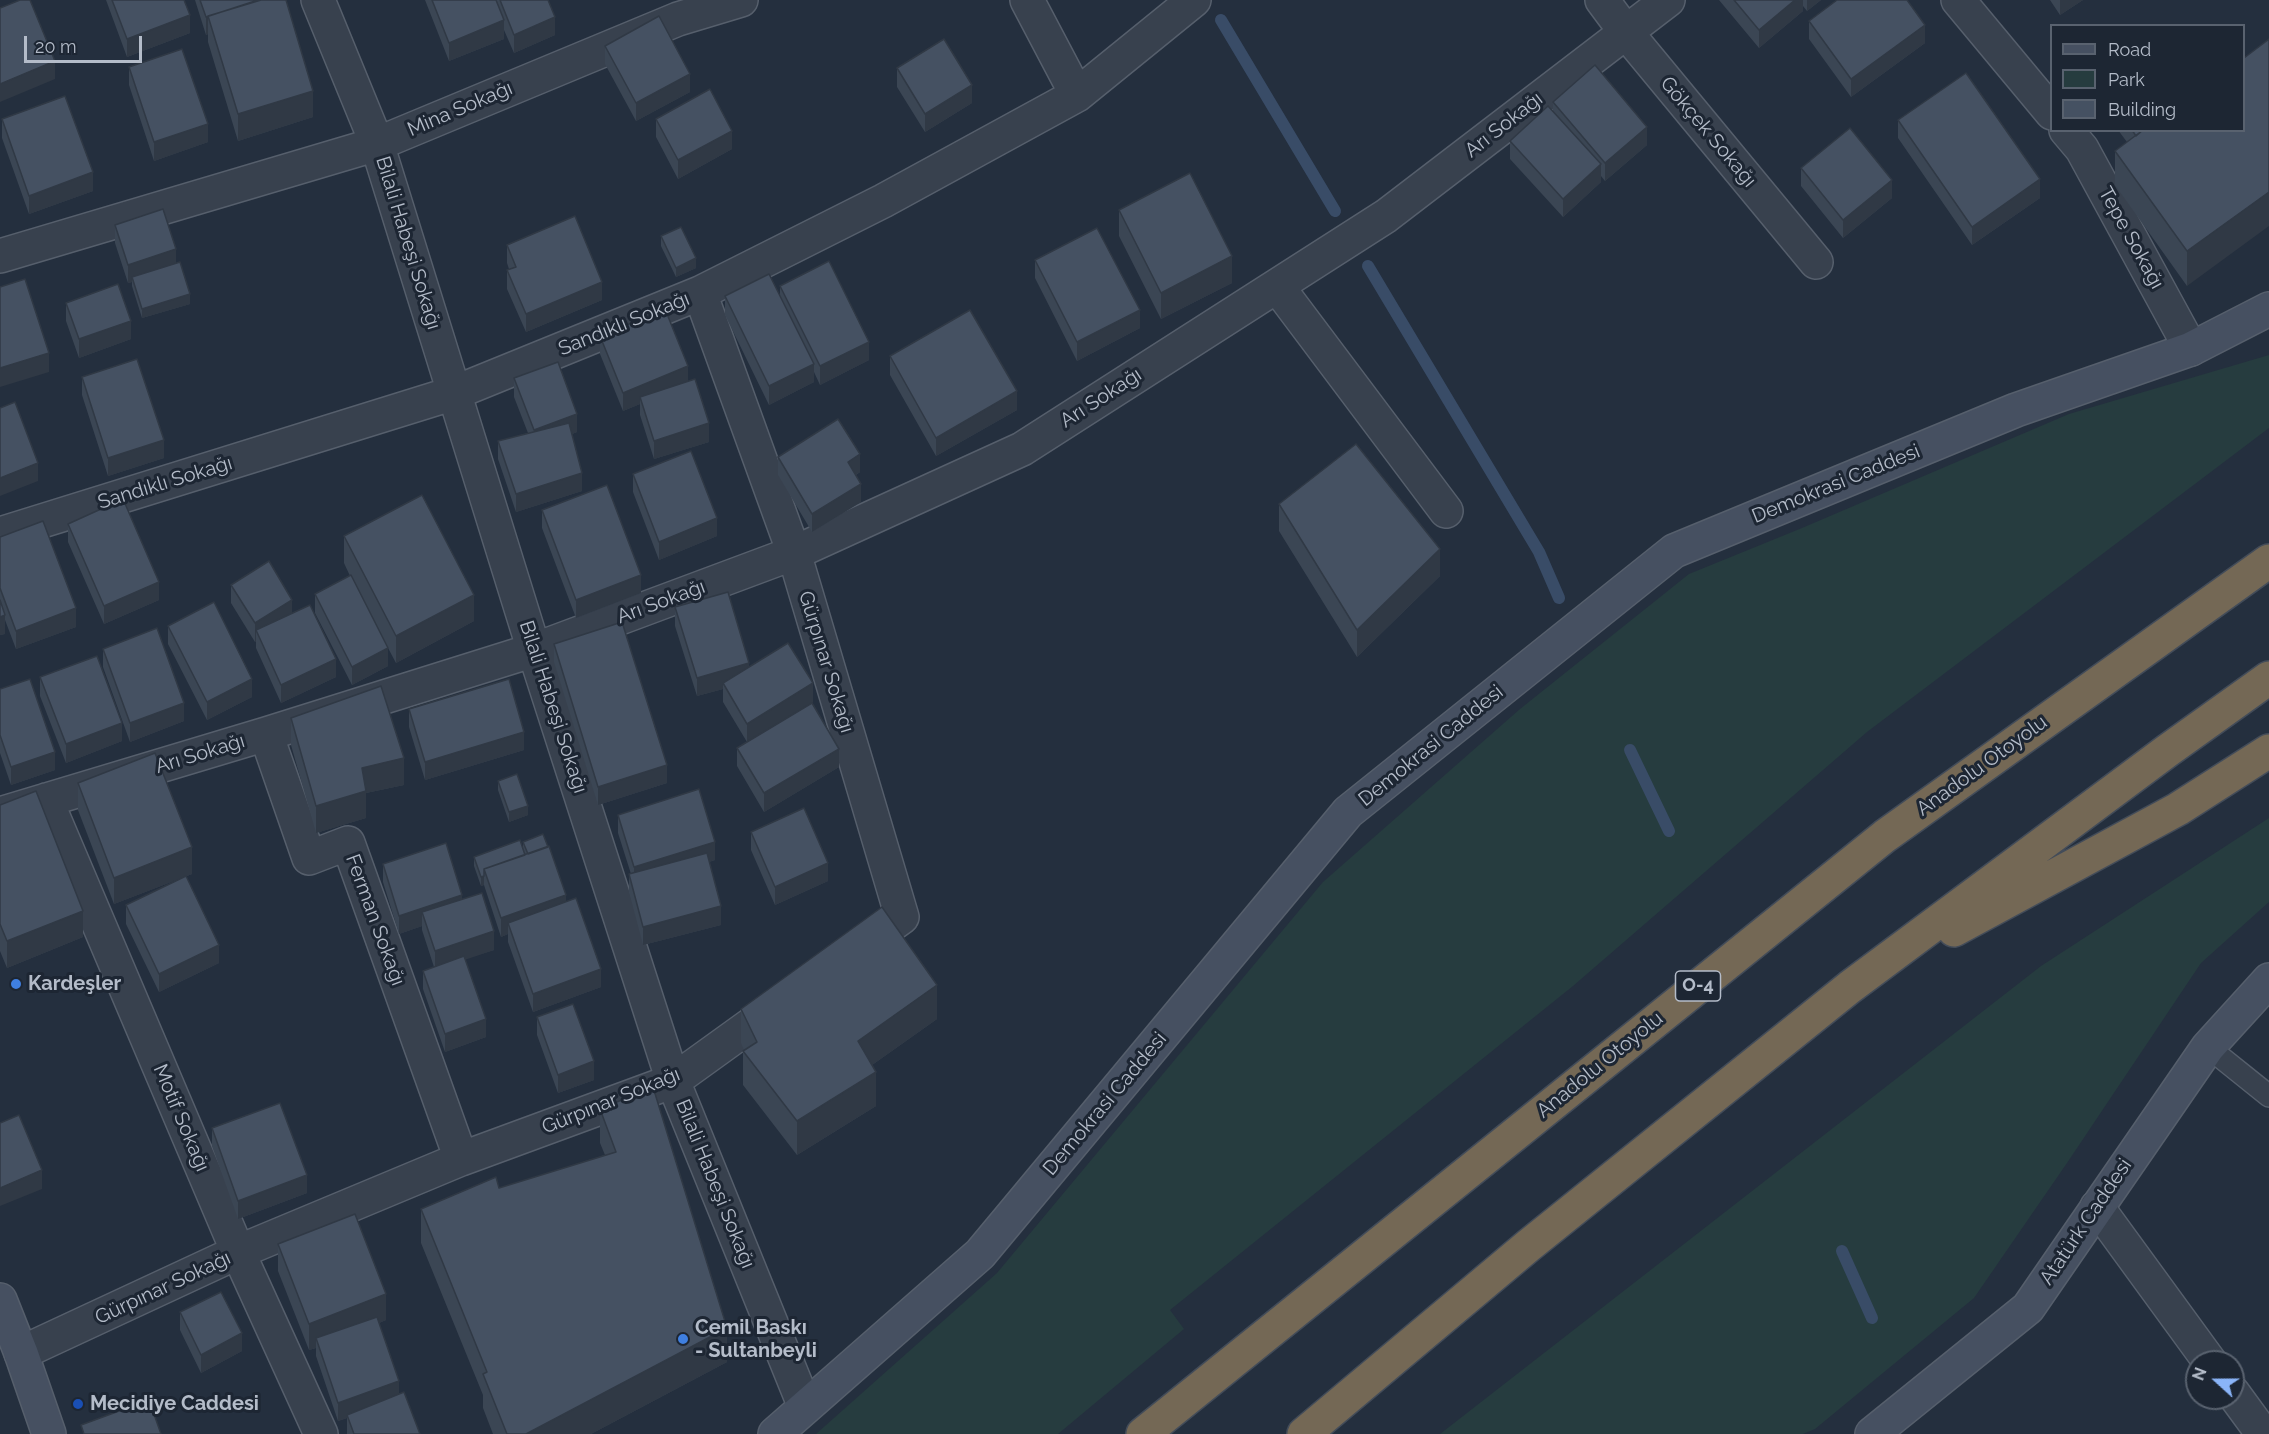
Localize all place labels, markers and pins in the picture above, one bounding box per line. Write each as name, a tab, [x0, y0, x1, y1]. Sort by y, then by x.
place label: Kardeşler	[28, 972, 121, 996]
marker: Kardeşler	[9, 977, 23, 991]
place label: Cemil Baskı - Sultanbeyli	[695, 1316, 817, 1363]
marker: Cemil Baskı - Sultanbeyli	[676, 1332, 690, 1346]
place label: Mecidiye Caddesi	[90, 1392, 259, 1416]
marker: Mecidiye Caddesi	[71, 1397, 85, 1411]

